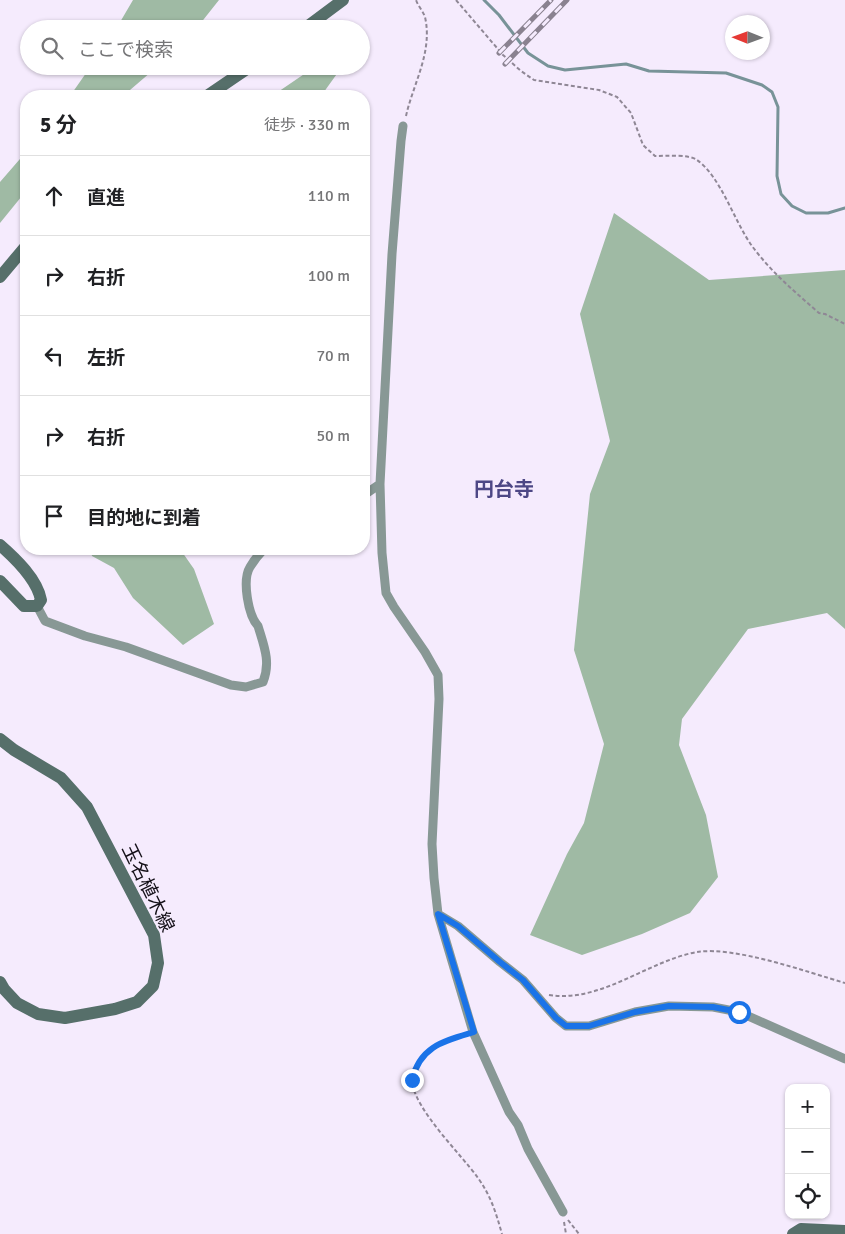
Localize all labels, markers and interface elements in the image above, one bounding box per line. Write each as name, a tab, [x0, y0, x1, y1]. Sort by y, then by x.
north arrow	[725, 15, 770, 60]
search box	[20, 20, 370, 75]
icon: search	[38, 34, 66, 62]
text: ここで検索	[78, 38, 173, 62]
text: 5 分	[40, 112, 77, 138]
text: 徒歩 · 330 m	[264, 115, 350, 135]
icon: ahead	[40, 182, 68, 210]
text: 直進	[87, 186, 125, 210]
text: 110 m	[308, 186, 350, 206]
icon: right	[40, 262, 68, 290]
text: 右折	[87, 266, 125, 290]
text: 100 m	[308, 266, 350, 286]
icon: left	[40, 342, 68, 370]
text: 左折	[87, 346, 125, 370]
text: 70 m	[316, 346, 350, 366]
icon: right	[40, 422, 68, 450]
text: 右折	[87, 426, 125, 450]
text: 50 m	[316, 426, 350, 446]
district label: 円台寺	[474, 477, 534, 502]
icon: arrive	[40, 502, 68, 530]
text: 目的地に到着	[87, 506, 201, 530]
street label: 玉名植木線	[116, 840, 180, 936]
route start	[728, 1001, 751, 1024]
route end	[401, 1069, 424, 1092]
map controls	[785, 1084, 830, 1219]
button: +	[785, 1084, 830, 1129]
button: −	[785, 1129, 830, 1174]
button: locate	[785, 1174, 830, 1219]

